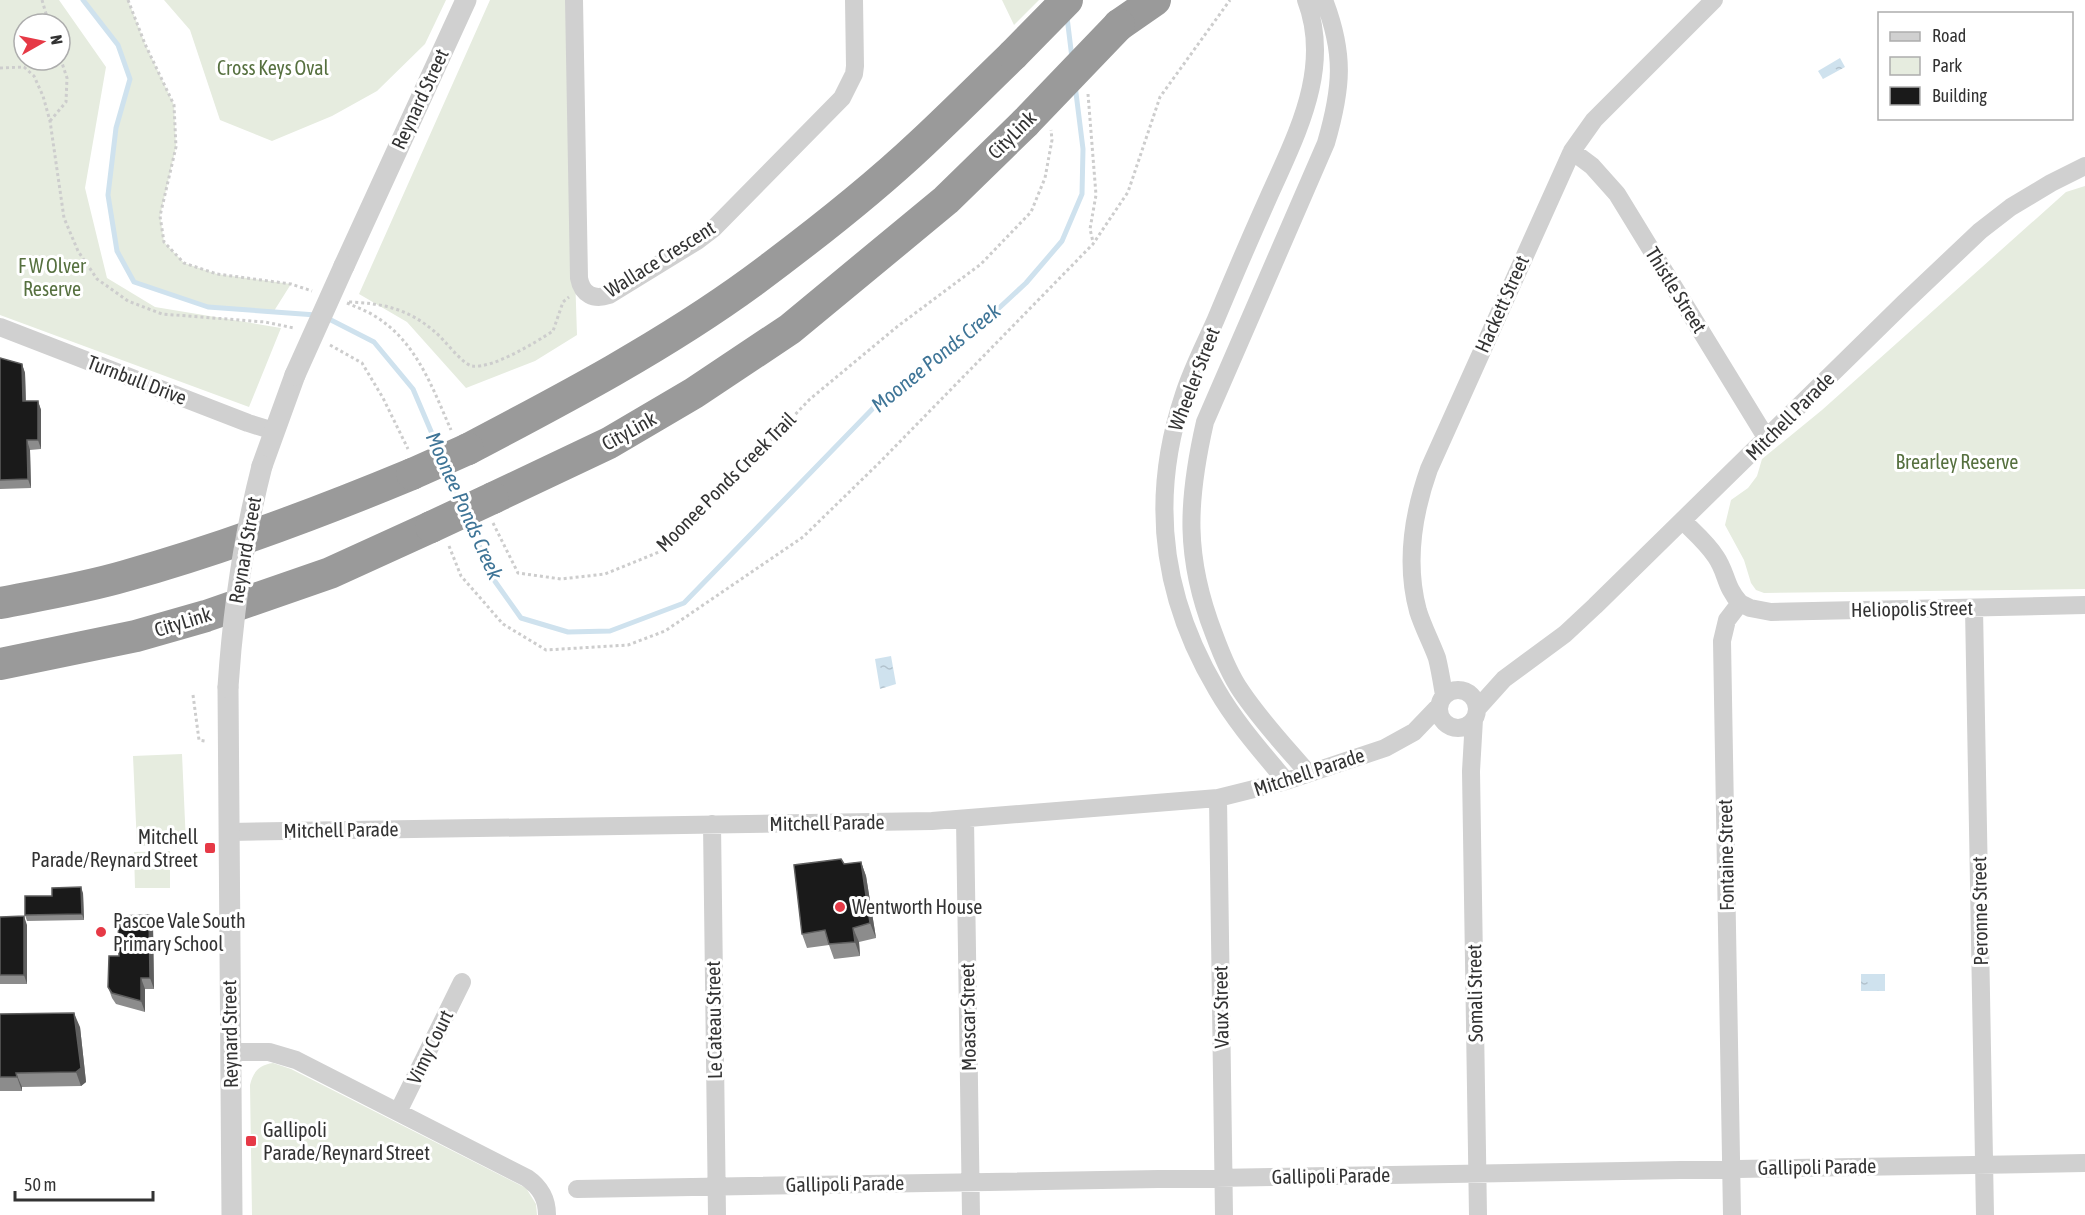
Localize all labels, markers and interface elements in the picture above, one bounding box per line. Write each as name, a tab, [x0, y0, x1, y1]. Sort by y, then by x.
north arrow	[12, 12, 72, 72]
legend	[1878, 12, 2073, 120]
text: Road	[1932, 25, 1966, 46]
text: N	[47, 34, 66, 46]
street label: Reynard Street	[386, 45, 453, 153]
text: Park	[1932, 55, 1962, 76]
park label: Cross Keys Oval	[217, 56, 330, 79]
text: Building	[1932, 85, 1987, 106]
street label: CityLink	[983, 106, 1041, 163]
street label: Wallace Crescent	[601, 216, 719, 302]
street label: Thistle Street	[1641, 243, 1712, 337]
street label: Hackett Street	[1470, 251, 1533, 356]
park label: F W Olver Reserve	[18, 254, 87, 300]
water label: Moonee Ponds Creek	[866, 297, 1005, 417]
street label: Wheeler Street	[1163, 324, 1224, 434]
street label: Turnbull Drive	[84, 350, 190, 409]
street label: Mitchell Parade	[1741, 367, 1838, 464]
street label: CityLink	[598, 406, 660, 455]
street label: Moonee Ponds Creek Trail	[651, 407, 801, 556]
water label: Moonee Ponds Creek	[422, 428, 508, 584]
park label: Brearley Reserve	[1896, 450, 2018, 473]
street label: Reynard Street	[224, 494, 265, 605]
street label: Heliopolis Street	[1851, 596, 1974, 621]
street label: CityLink	[152, 602, 214, 641]
street label: Mitchell Parade	[1251, 743, 1367, 800]
street label: Fontaine Street	[1713, 799, 1738, 911]
street label: Mitchell Parade	[769, 810, 885, 835]
street label: Mitchell Parade	[283, 817, 399, 842]
place label: Mitchell Parade/Reynard Street	[31, 825, 199, 871]
marker: Mitchell Parade/Reynard Street	[203, 841, 217, 855]
street label: Peronne Street	[1967, 856, 1992, 966]
place label: Wentworth House	[852, 895, 982, 918]
marker: Wentworth House	[833, 900, 847, 914]
place label: Pascoe Vale South Primary School	[113, 909, 246, 955]
marker: Pascoe Vale South Primary School	[94, 925, 108, 939]
street label: Somali Street	[1462, 944, 1487, 1042]
street label: Le Cateau Street	[701, 961, 726, 1079]
street label: Moascar Street	[955, 962, 980, 1071]
street label: Vaux Street	[1208, 965, 1233, 1049]
street label: Reynard Street	[217, 980, 242, 1088]
street label: Vimy Court	[402, 1006, 457, 1087]
place label: Gallipoli Parade/Reynard Street	[263, 1118, 430, 1164]
marker: Gallipoli Parade/Reynard Street	[244, 1134, 258, 1148]
street label: Gallipoli Parade	[1757, 1154, 1877, 1179]
street label: Gallipoli Parade	[1271, 1163, 1391, 1188]
scale bar	[15, 1164, 153, 1202]
street label: Gallipoli Parade	[785, 1171, 905, 1196]
text: 50 m	[24, 1174, 56, 1195]

